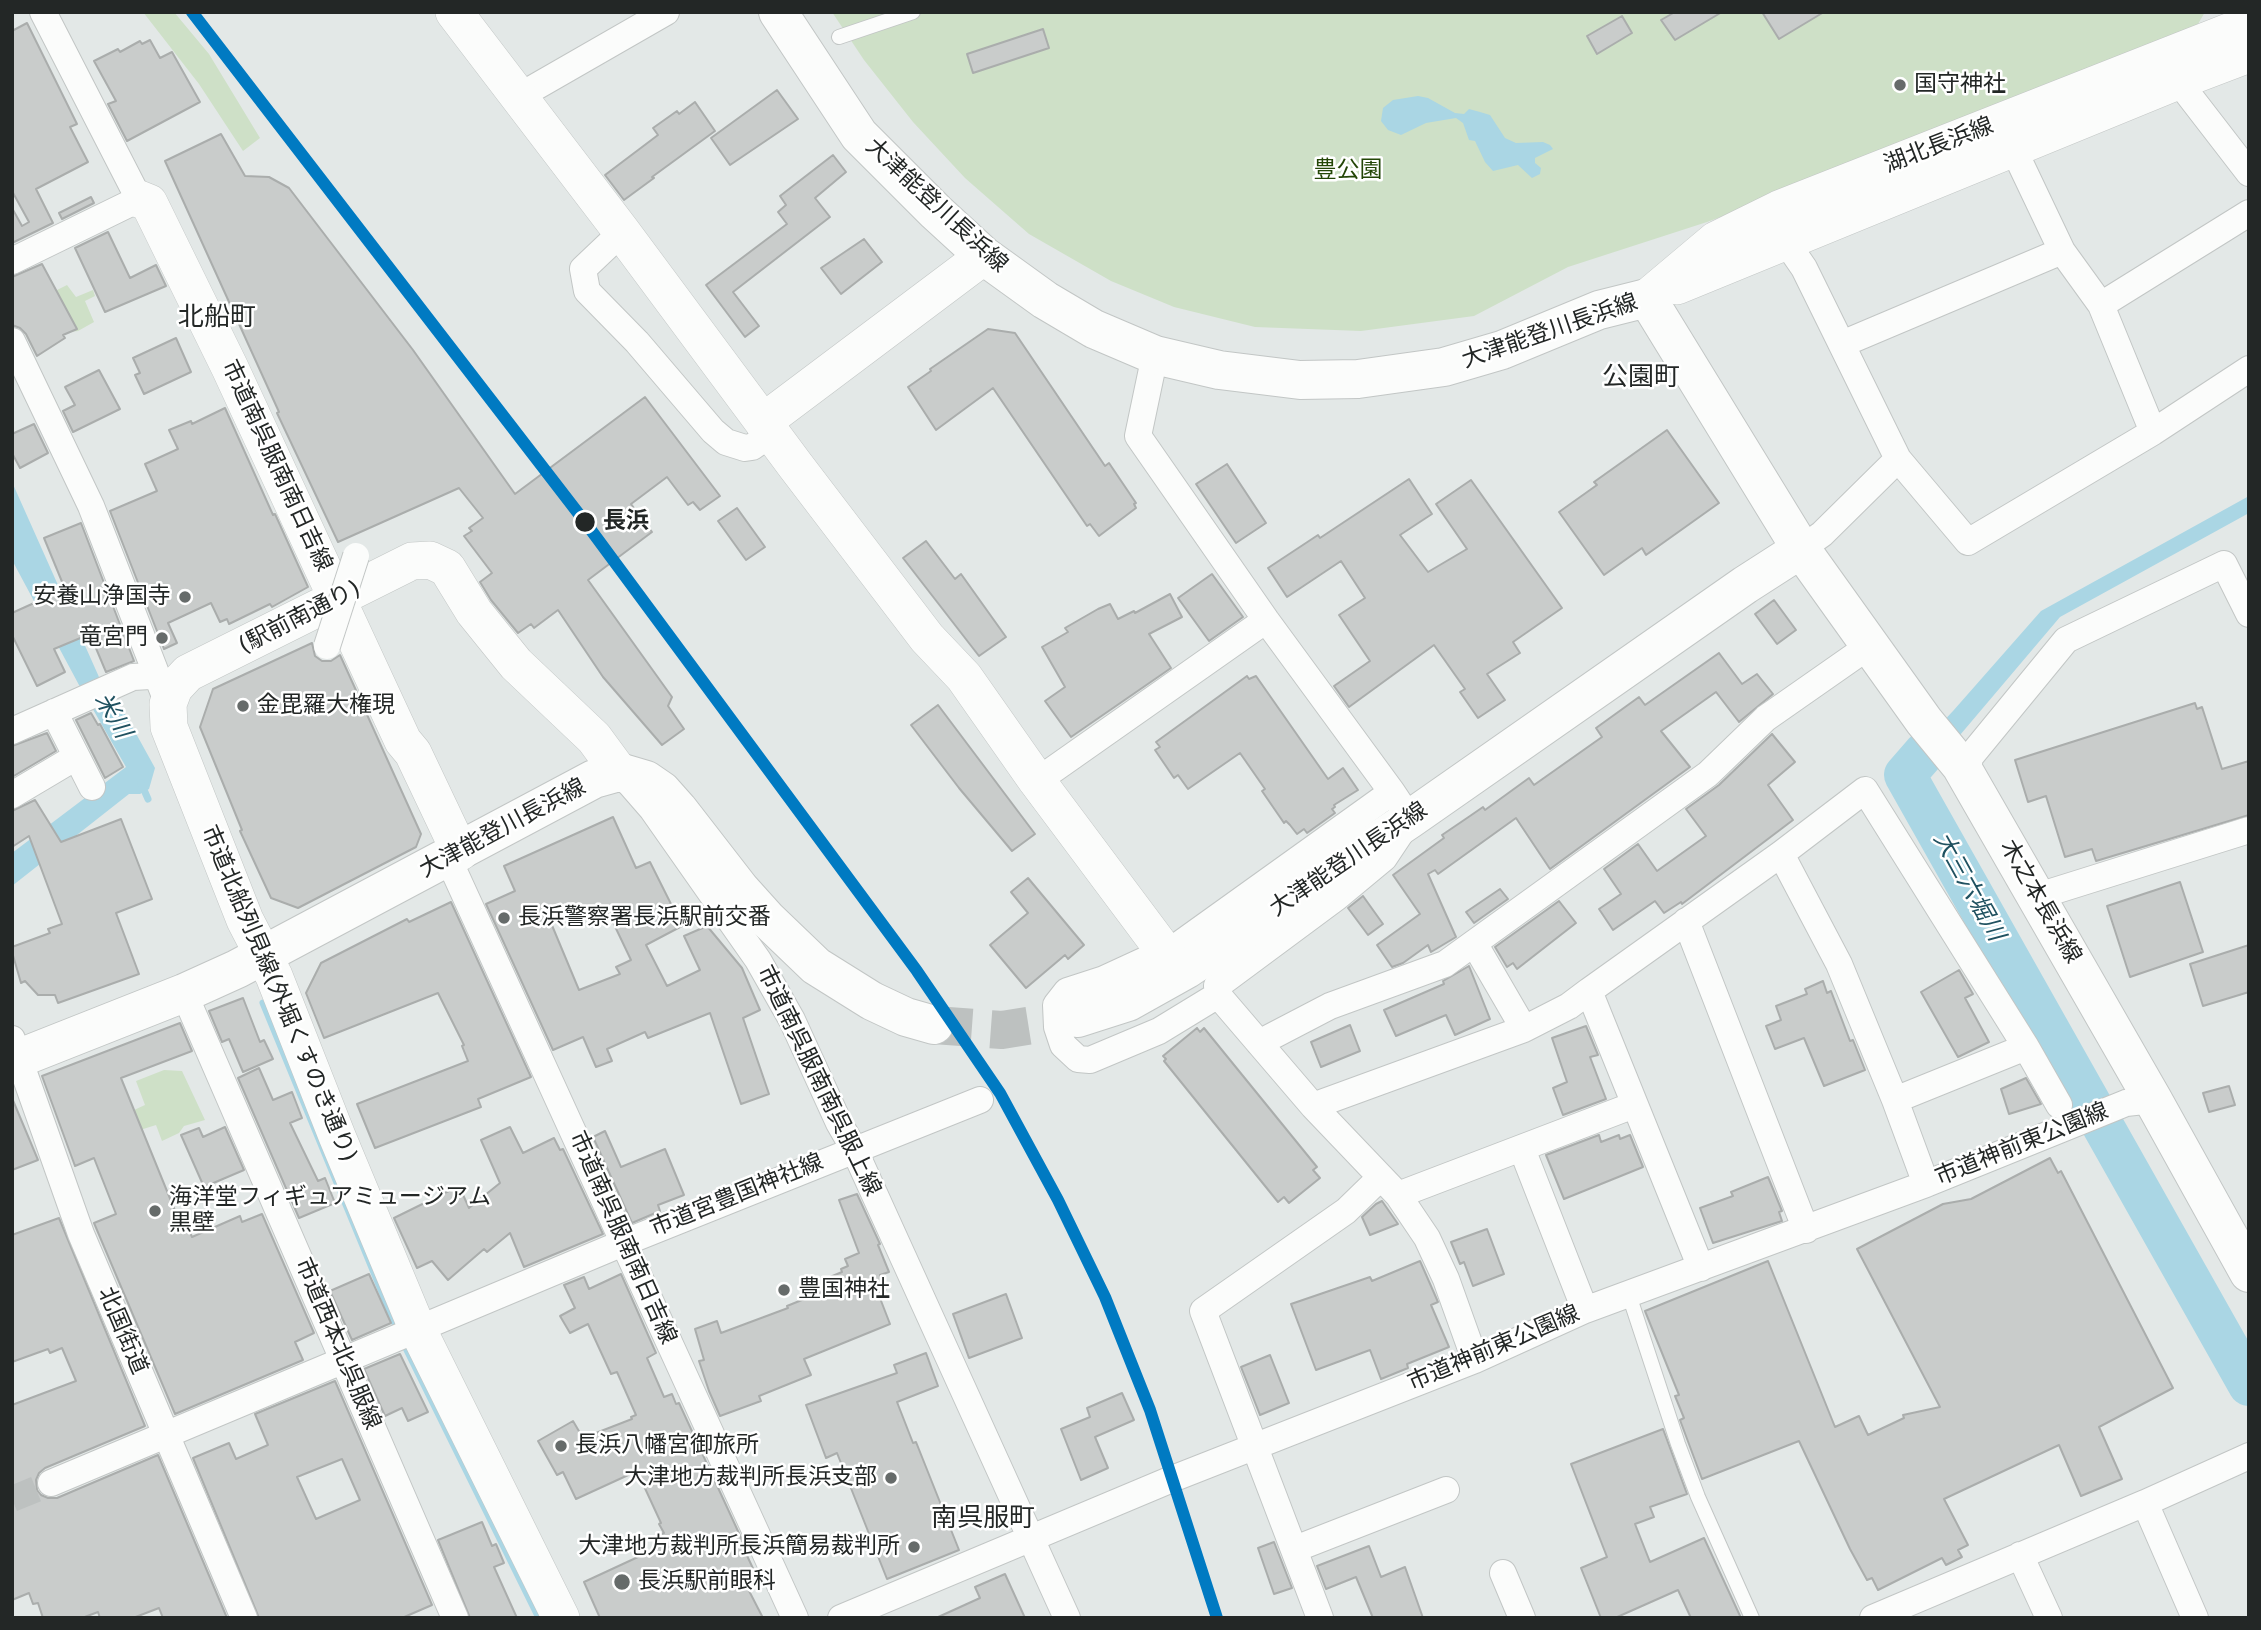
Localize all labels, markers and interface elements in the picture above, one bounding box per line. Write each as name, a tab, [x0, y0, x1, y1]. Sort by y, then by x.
place label: 国守神社	[1914, 71, 2006, 99]
marker: 国守神社	[1892, 77, 1908, 93]
street label: 湖北長浜線	[1880, 113, 1998, 179]
street label: 大津能登川長浜線	[859, 133, 1013, 279]
park label: 豊公園	[1314, 157, 1382, 185]
street label: 大津能登川長浜線	[1459, 289, 1641, 375]
district label: 北船町	[178, 302, 256, 334]
street label: 市道南呉服南南日吉線	[215, 356, 337, 576]
district label: 公園町	[1602, 362, 1680, 394]
place label: 長浜	[603, 508, 649, 536]
marker: 長浜	[573, 510, 597, 534]
street label: (駅前南通り)	[235, 576, 365, 660]
place label: 安養山浄国寺	[33, 583, 171, 611]
marker: 安養山浄国寺	[177, 589, 193, 605]
place label: 竜宮門	[79, 624, 148, 652]
marker: 竜宮門	[154, 630, 170, 646]
water label: 米川	[88, 688, 136, 744]
place label: 金毘羅大権現	[257, 692, 395, 720]
marker: 金毘羅大権現	[235, 698, 251, 714]
street label: 大津能登川長浜線	[415, 774, 591, 884]
street label: 大津能登川長浜線	[1265, 797, 1433, 923]
street label: 市道北船列見線(外堀くすのき通り)	[194, 822, 362, 1166]
water label: 大三六堀川	[1926, 828, 2010, 946]
street label: 木之本長浜線	[1994, 835, 2086, 969]
place label: 長浜警察署長浜駅前交番	[518, 904, 771, 932]
marker: 長浜警察署長浜駅前交番	[496, 910, 512, 926]
street label: 市道南呉服南南呉服上線	[750, 961, 886, 1201]
street label: 市道神前東公園線	[1932, 1098, 2112, 1192]
street label: 市道南呉服南南日吉線	[563, 1127, 681, 1349]
street label: 市道宮豊国神社線	[647, 1149, 827, 1243]
place label: 海洋堂フィギュアミュージアム 黒壁	[169, 1184, 491, 1238]
marker: 海洋堂フィギュアミュージアム 黒壁	[147, 1203, 163, 1219]
street label: 市道西本北呉服線	[288, 1254, 386, 1434]
place label: 豊国神社	[798, 1276, 890, 1304]
marker: 豊国神社	[776, 1282, 792, 1298]
street label: 北国街道	[91, 1283, 153, 1379]
street label: 市道神前東公園線	[1404, 1300, 1584, 1398]
place label: 長浜八幡宮御旅所	[575, 1432, 759, 1460]
marker: 長浜八幡宮御旅所	[553, 1438, 569, 1454]
place label: 大津地方裁判所長浜支部	[624, 1464, 877, 1492]
marker: 大津地方裁判所長浜支部	[883, 1470, 899, 1486]
district label: 南呉服町	[931, 1503, 1035, 1535]
place label: 大津地方裁判所長浜簡易裁判所	[578, 1533, 900, 1561]
marker: 大津地方裁判所長浜簡易裁判所	[906, 1539, 922, 1555]
place label: 長浜駅前眼科	[638, 1568, 776, 1596]
marker: 長浜駅前眼科	[612, 1572, 632, 1592]

